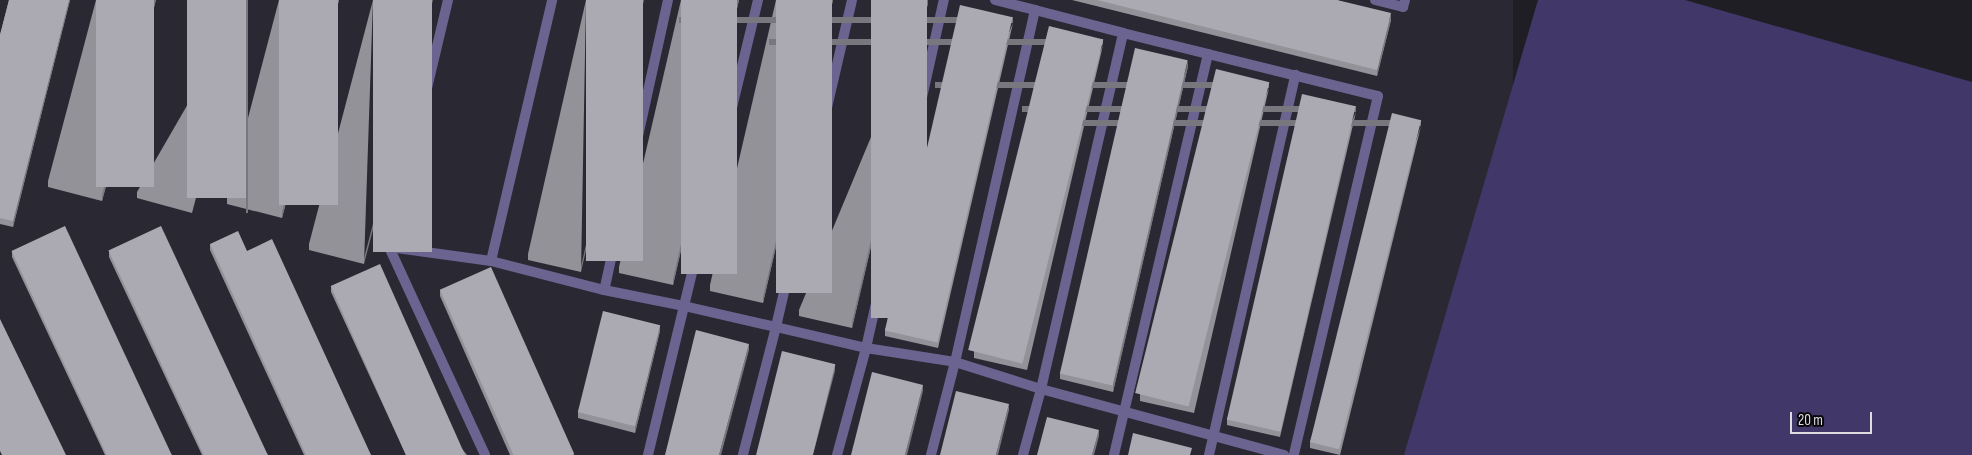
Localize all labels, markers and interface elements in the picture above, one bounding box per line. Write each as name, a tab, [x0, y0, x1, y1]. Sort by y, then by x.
scale bar	[1792, 402, 1874, 434]
text: 20 m	[1798, 411, 1823, 430]

